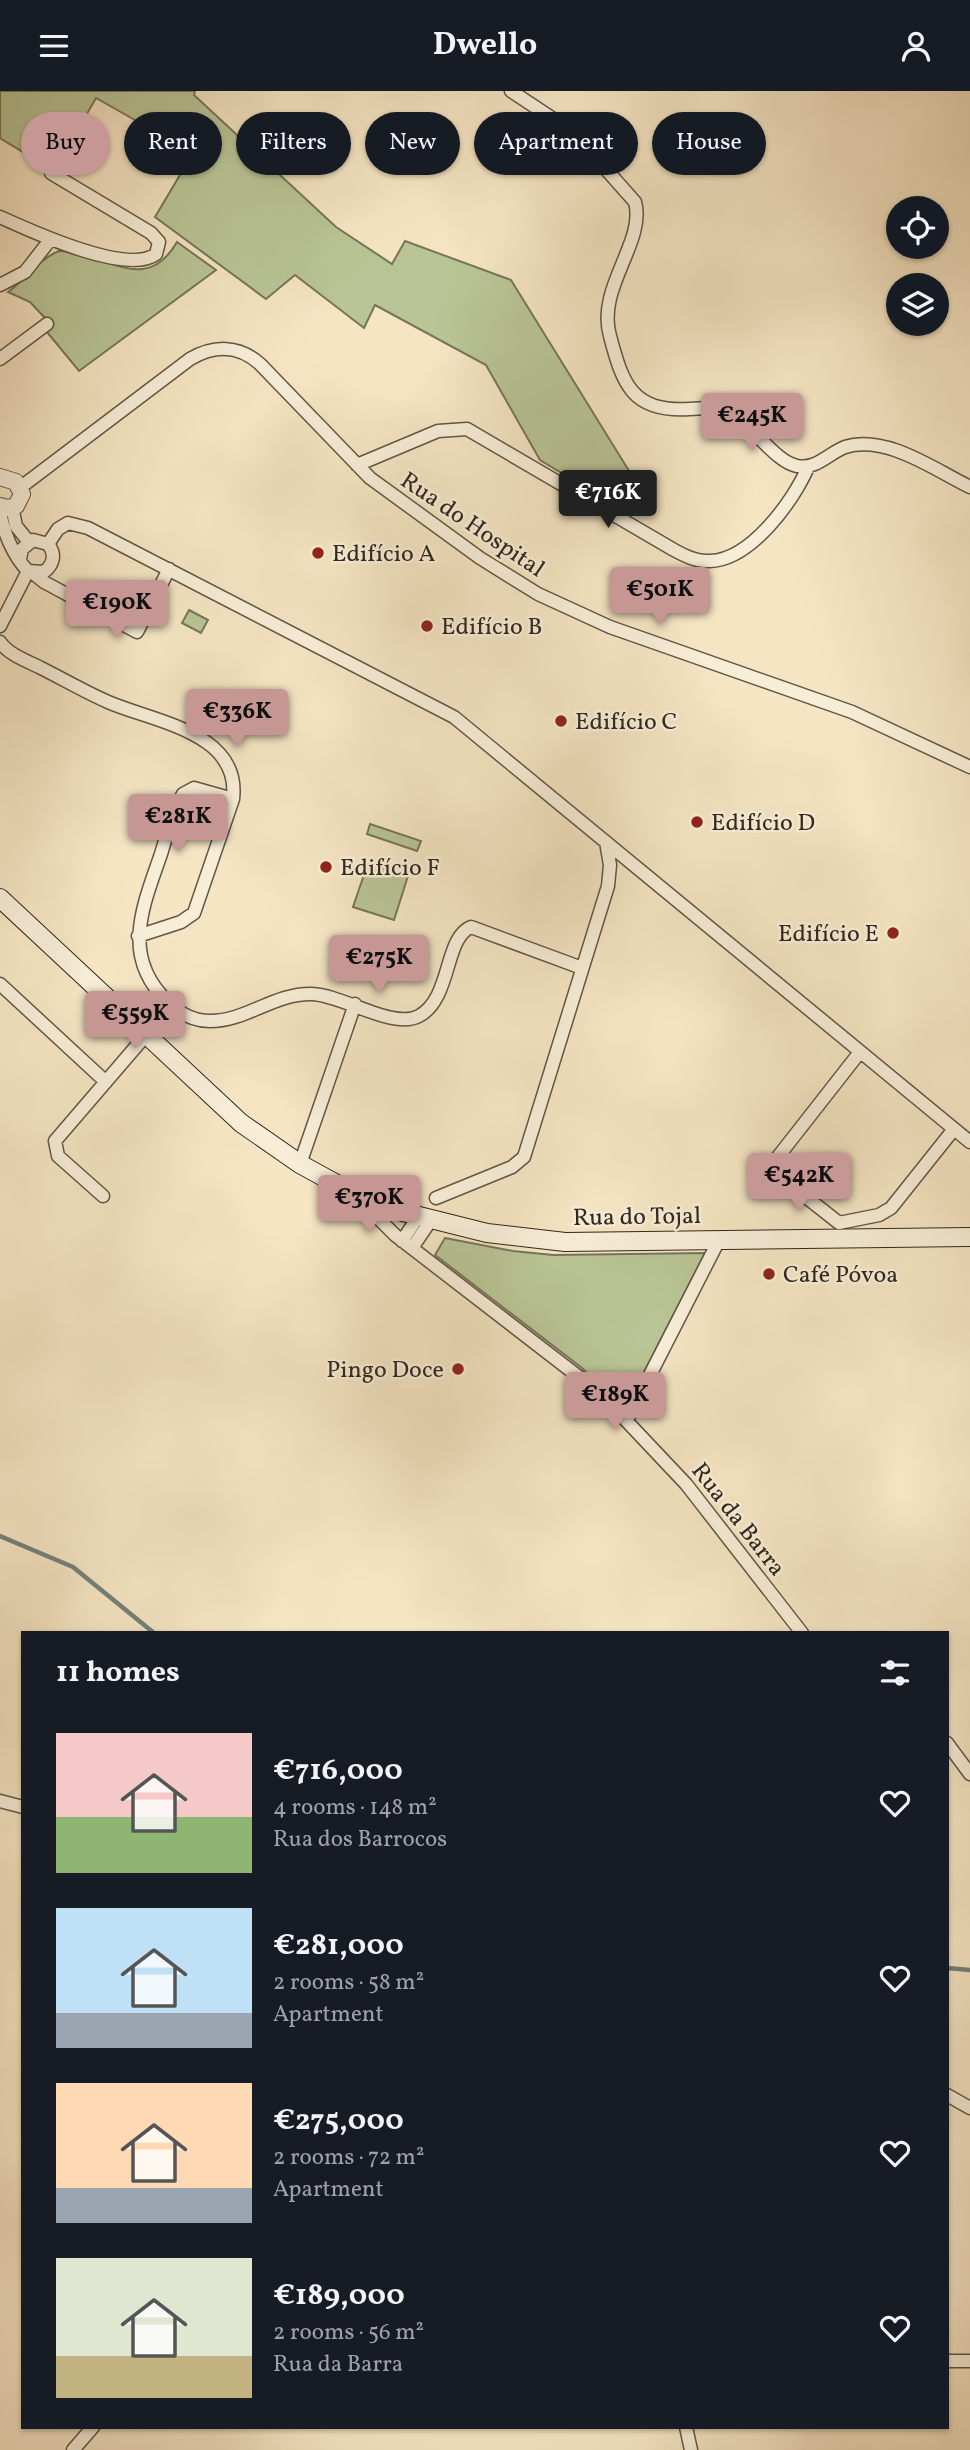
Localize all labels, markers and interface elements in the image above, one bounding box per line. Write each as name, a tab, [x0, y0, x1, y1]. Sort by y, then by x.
text: Dwello	[433, 24, 537, 68]
icon: menu	[35, 27, 73, 65]
icon: person	[897, 27, 935, 65]
chip: Buy	[21, 112, 110, 175]
chip: Rent	[124, 112, 222, 175]
chip: Filters	[236, 112, 351, 175]
chip: New	[365, 112, 460, 175]
chip: Apartment	[474, 112, 638, 175]
chip: House	[652, 112, 766, 175]
map controls	[886, 196, 949, 336]
button: locate	[886, 196, 949, 259]
button: layers	[886, 273, 949, 336]
pin: €245K	[703, 393, 801, 453]
text: €245K	[717, 400, 787, 432]
street label: Rua do Hospital	[393, 465, 551, 587]
pin: €716K	[559, 471, 657, 530]
text: €716K	[575, 477, 641, 509]
place label: Edifício A	[332, 538, 436, 572]
marker: Edifício A	[310, 545, 326, 561]
pin: €501K	[611, 567, 709, 627]
text: €501K	[626, 574, 694, 606]
pin: €190K	[68, 581, 166, 640]
text: €190K	[82, 587, 152, 619]
place label: Edifício B	[441, 611, 543, 645]
marker: Edifício B	[419, 618, 435, 634]
pin: €336K	[188, 689, 286, 749]
text: €336K	[202, 696, 272, 728]
place label: Edifício C	[575, 706, 677, 740]
marker: Edifício C	[553, 713, 569, 729]
pin: €281K	[129, 795, 227, 854]
text: €281K	[144, 801, 212, 833]
place label: Edifício D	[711, 807, 815, 841]
marker: Edifício D	[689, 814, 705, 830]
place label: Edifício F	[340, 852, 440, 886]
marker: Edifício F	[318, 859, 334, 875]
place label: Edifício E	[778, 918, 879, 952]
marker: Edifício E	[885, 925, 901, 941]
pin: €275K	[330, 935, 428, 995]
text: €275K	[345, 942, 413, 974]
pin: €559K	[86, 991, 184, 1051]
text: €559K	[101, 998, 169, 1030]
pin: €542K	[750, 1153, 848, 1213]
text: €542K	[764, 1160, 834, 1192]
pin: €370K	[320, 1175, 418, 1235]
text: €370K	[334, 1182, 404, 1214]
street label: Rua do Tojal	[573, 1200, 701, 1236]
place label: Café Póvoa	[783, 1259, 898, 1293]
marker: Café Póvoa	[761, 1266, 777, 1282]
place label: Pingo Doce	[326, 1354, 444, 1388]
marker: Pingo Doce	[450, 1361, 466, 1377]
pin: €189K	[566, 1373, 664, 1432]
text: €189K	[581, 1379, 649, 1411]
street label: Rua da Barra	[682, 1456, 793, 1584]
text: 11 homes	[56, 1652, 180, 1694]
icon: filters	[876, 1654, 914, 1692]
text: €716,000	[273, 1750, 403, 1792]
icon: home	[112, 1761, 196, 1845]
icon: heart	[876, 1784, 914, 1822]
text: 4 rooms · 148 m²	[273, 1792, 437, 1824]
text: Rua dos Barrocos	[273, 1824, 447, 1856]
text: €281,000	[273, 1925, 404, 1967]
icon: home	[112, 1936, 196, 2020]
icon: heart	[876, 1959, 914, 1997]
text: 2 rooms · 58 m²	[273, 1967, 424, 1999]
text: Apartment	[273, 1999, 384, 2031]
text: €275,000	[273, 2100, 404, 2142]
icon: home	[112, 2111, 196, 2195]
icon: heart	[876, 2134, 914, 2172]
text: 2 rooms · 72 m²	[273, 2142, 424, 2174]
text: Apartment	[273, 2174, 384, 2206]
text: €189,000	[273, 2275, 405, 2317]
icon: home	[112, 2286, 196, 2370]
icon: heart	[876, 2309, 914, 2347]
text: 2 rooms · 56 m²	[273, 2317, 424, 2349]
text: Rua da Barra	[273, 2349, 403, 2381]

